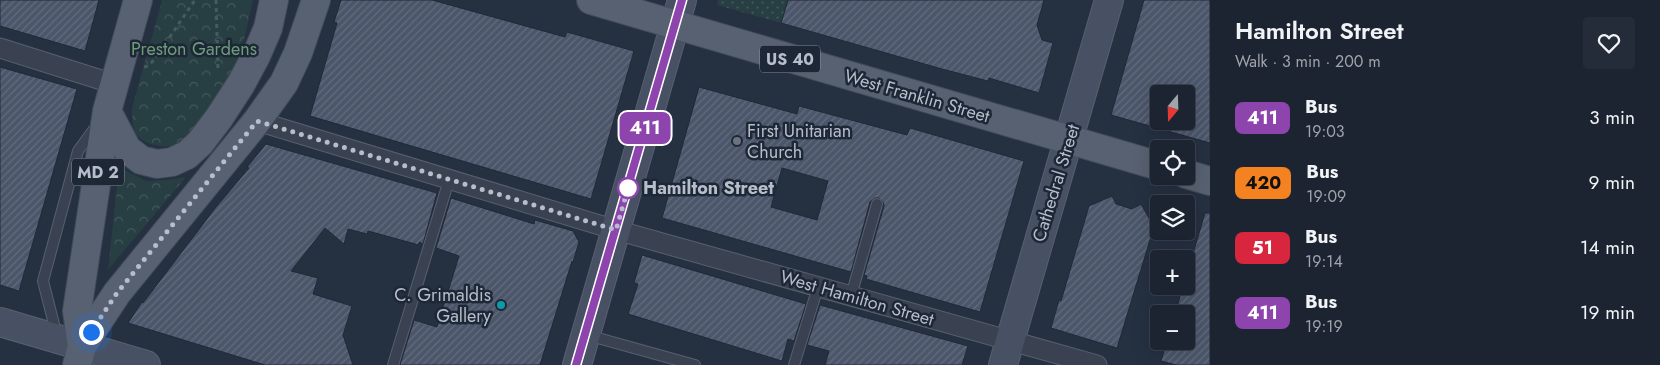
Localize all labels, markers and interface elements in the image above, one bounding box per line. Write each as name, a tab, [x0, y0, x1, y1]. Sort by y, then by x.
text: Hamilton Street	[1235, 13, 1404, 48]
button: heart	[1583, 17, 1635, 69]
park label: Preston Gardens	[131, 36, 257, 62]
road number: US 40	[760, 46, 820, 72]
text: Walk · 3 min · 200 m	[1235, 50, 1381, 73]
street label: West Franklin Street	[841, 63, 993, 129]
north arrow	[1150, 85, 1195, 130]
map controls	[1150, 85, 1195, 350]
text: Bus	[1305, 93, 1337, 120]
text: 3 min	[1589, 104, 1635, 131]
text: 411	[1247, 105, 1278, 131]
line badge: 411	[616, 112, 674, 144]
text: 411	[630, 115, 660, 141]
place label: First Unitarian Church	[747, 118, 851, 165]
street label: Cathedral Street	[1026, 120, 1086, 245]
text: 19:03	[1305, 120, 1345, 143]
marker: First Unitarian Church	[731, 135, 743, 147]
button: locate	[1150, 140, 1195, 185]
road number: MD 2	[72, 158, 124, 186]
text: Bus	[1306, 158, 1339, 185]
text: 9 min	[1589, 169, 1635, 196]
text: 420	[1245, 170, 1281, 196]
place label: Hamilton Street	[643, 175, 774, 201]
marker: Hamilton Street	[617, 177, 639, 199]
text: 19:09	[1306, 185, 1346, 208]
button: layers	[1150, 195, 1195, 240]
text: Bus	[1305, 223, 1337, 250]
text: 14 min	[1580, 234, 1635, 261]
text: 51	[1252, 235, 1273, 261]
button: +	[1150, 250, 1195, 295]
text: 19:14	[1305, 250, 1343, 273]
street label: West Hamilton Street	[777, 264, 938, 333]
place label: C. Grimaldis Gallery	[394, 282, 491, 329]
text: Bus	[1305, 288, 1337, 315]
marker: C. Grimaldis Gallery	[495, 299, 507, 311]
text: 19 min	[1580, 299, 1635, 326]
text: 411	[1247, 300, 1278, 326]
button: −	[1150, 305, 1195, 350]
text: 19:19	[1305, 315, 1343, 338]
your location	[79, 320, 104, 345]

